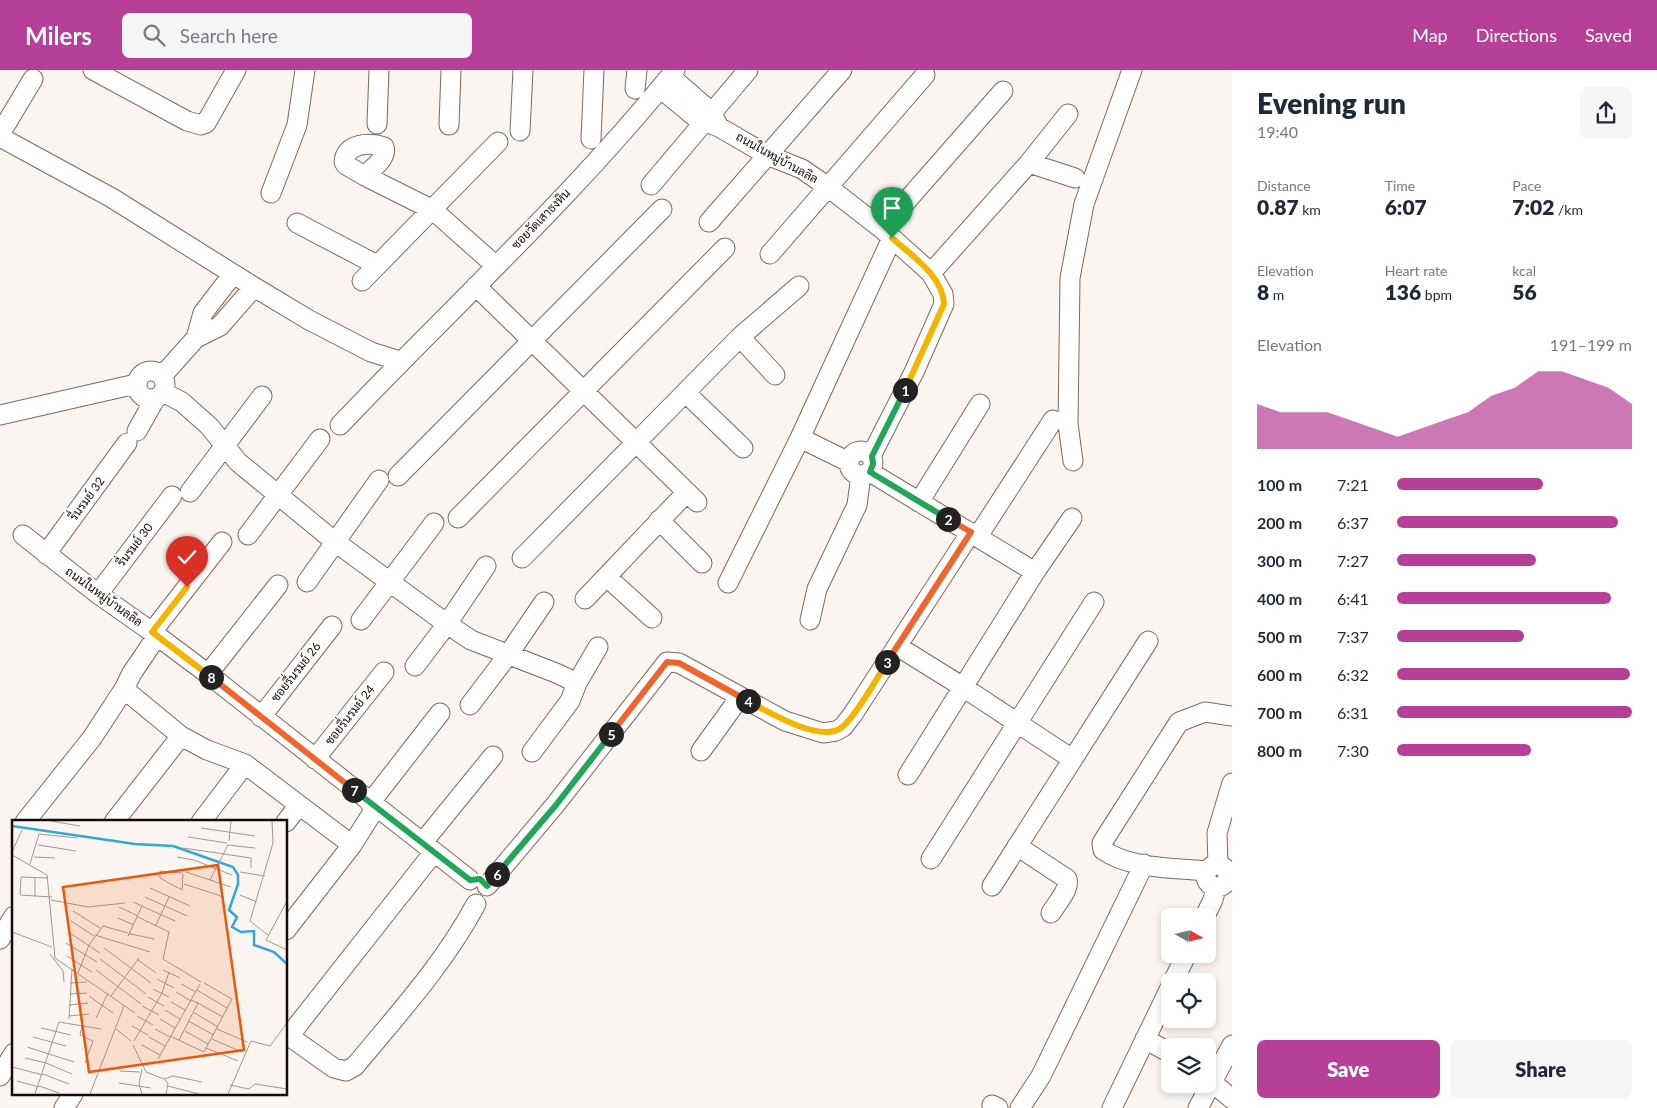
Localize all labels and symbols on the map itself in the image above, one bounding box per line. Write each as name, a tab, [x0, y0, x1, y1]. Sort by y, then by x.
street label: ถนนในหมู่บ้านลลิล	[733, 129, 821, 187]
street label: ซอยวัดเสาธงหิน	[508, 185, 573, 252]
pin	[871, 187, 913, 238]
pin: 1	[892, 378, 918, 402]
street label: รื่นรมย์ 32	[63, 472, 108, 525]
pin: 2	[936, 506, 960, 532]
street label: รื่นรมย์ 30	[110, 518, 156, 570]
pin	[166, 536, 208, 587]
street label: ถนนในหมู่บ้านลลิล	[62, 564, 146, 630]
street label: ซอยรื่นรมย์ 26	[265, 637, 324, 705]
pin: 3	[874, 650, 900, 674]
pin: 8	[198, 664, 224, 690]
street label: ซอยรื่นรมย์ 24	[319, 680, 378, 748]
pin: 4	[736, 688, 760, 714]
pin: 5	[598, 722, 624, 746]
pin: 7	[342, 778, 366, 802]
inset map	[12, 820, 288, 1096]
pin: 6	[484, 862, 510, 886]
north arrow	[1161, 908, 1216, 962]

